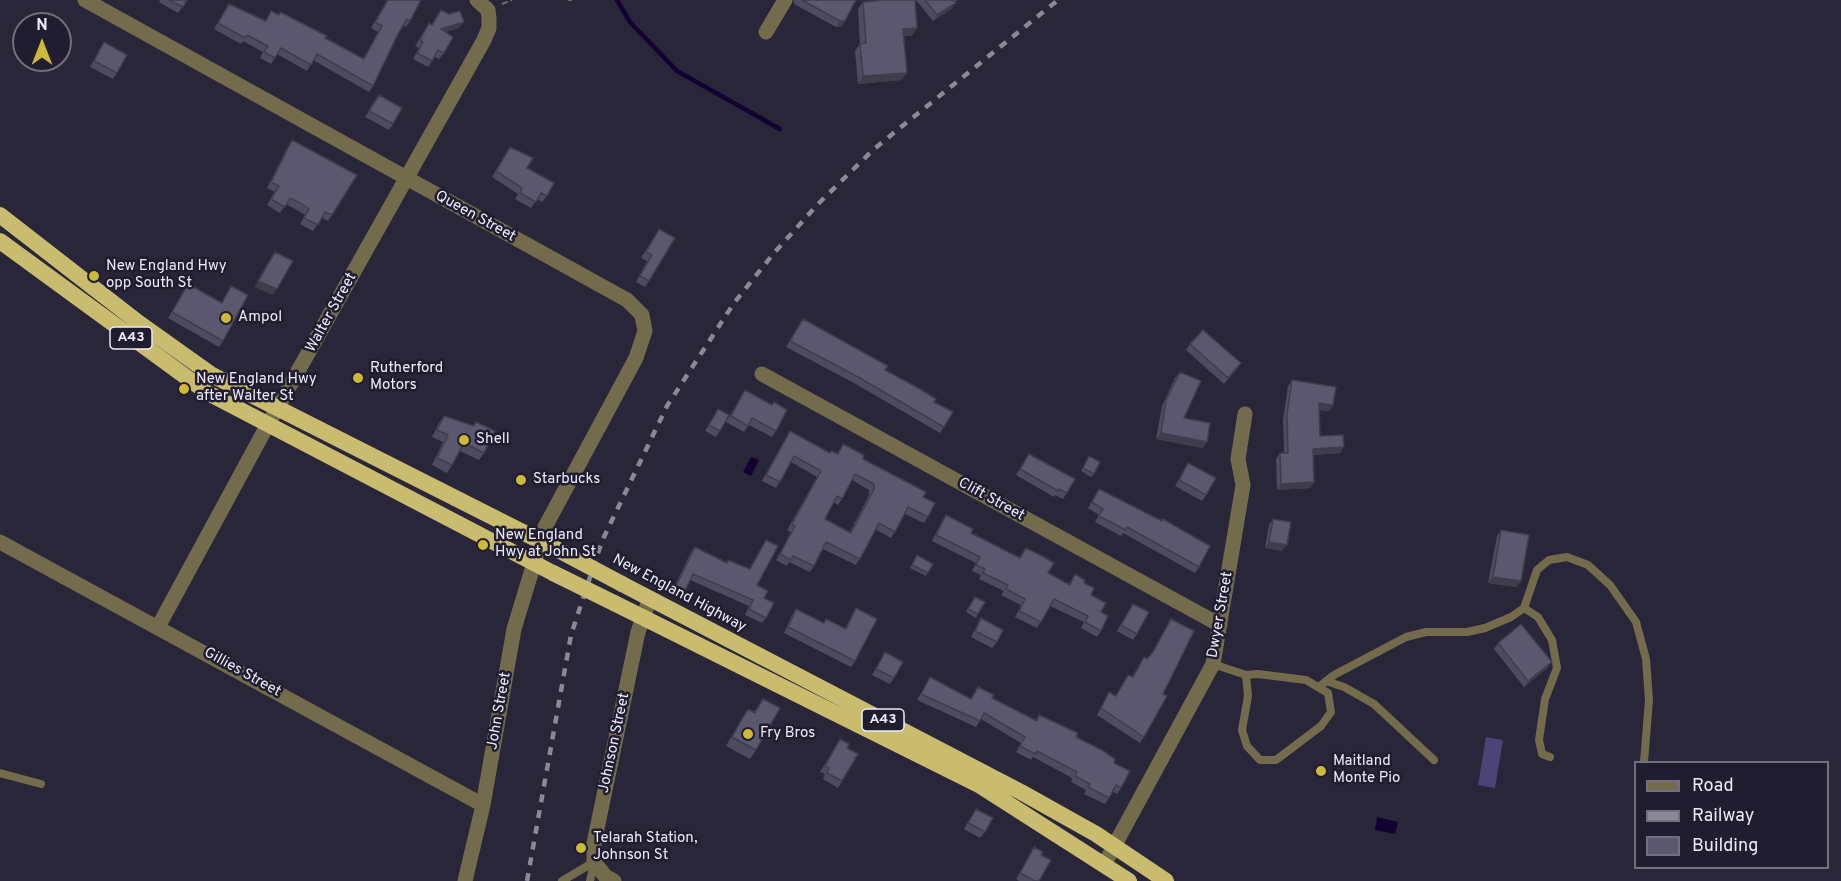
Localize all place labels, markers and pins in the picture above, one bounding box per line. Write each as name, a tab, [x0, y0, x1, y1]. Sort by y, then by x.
place label: New England Hwy opp South St	[106, 258, 227, 293]
marker: New England Hwy opp South St	[87, 269, 101, 283]
place label: Ampol	[238, 309, 282, 327]
marker: Ampol	[219, 311, 233, 325]
place label: Rutherford Motors	[370, 360, 443, 395]
place label: New England Hwy after Walter St	[196, 371, 317, 406]
marker: Rutherford Motors	[351, 371, 365, 385]
marker: New England Hwy after Walter St	[177, 382, 191, 396]
place label: Shell	[476, 431, 510, 449]
marker: Shell	[457, 433, 471, 447]
place label: Starbucks	[533, 471, 600, 489]
marker: Starbucks	[514, 473, 528, 487]
place label: New England Hwy at John St	[495, 527, 596, 562]
marker: New England Hwy at John St	[476, 538, 490, 552]
place label: Fry Bros	[760, 725, 815, 743]
marker: Fry Bros	[741, 727, 755, 741]
place label: Maitland Monte Pio	[1333, 753, 1400, 788]
marker: Maitland Monte Pio	[1314, 764, 1328, 778]
place label: Telarah Station, Johnson St	[593, 830, 698, 865]
marker: Telarah Station, Johnson St	[574, 841, 588, 855]

